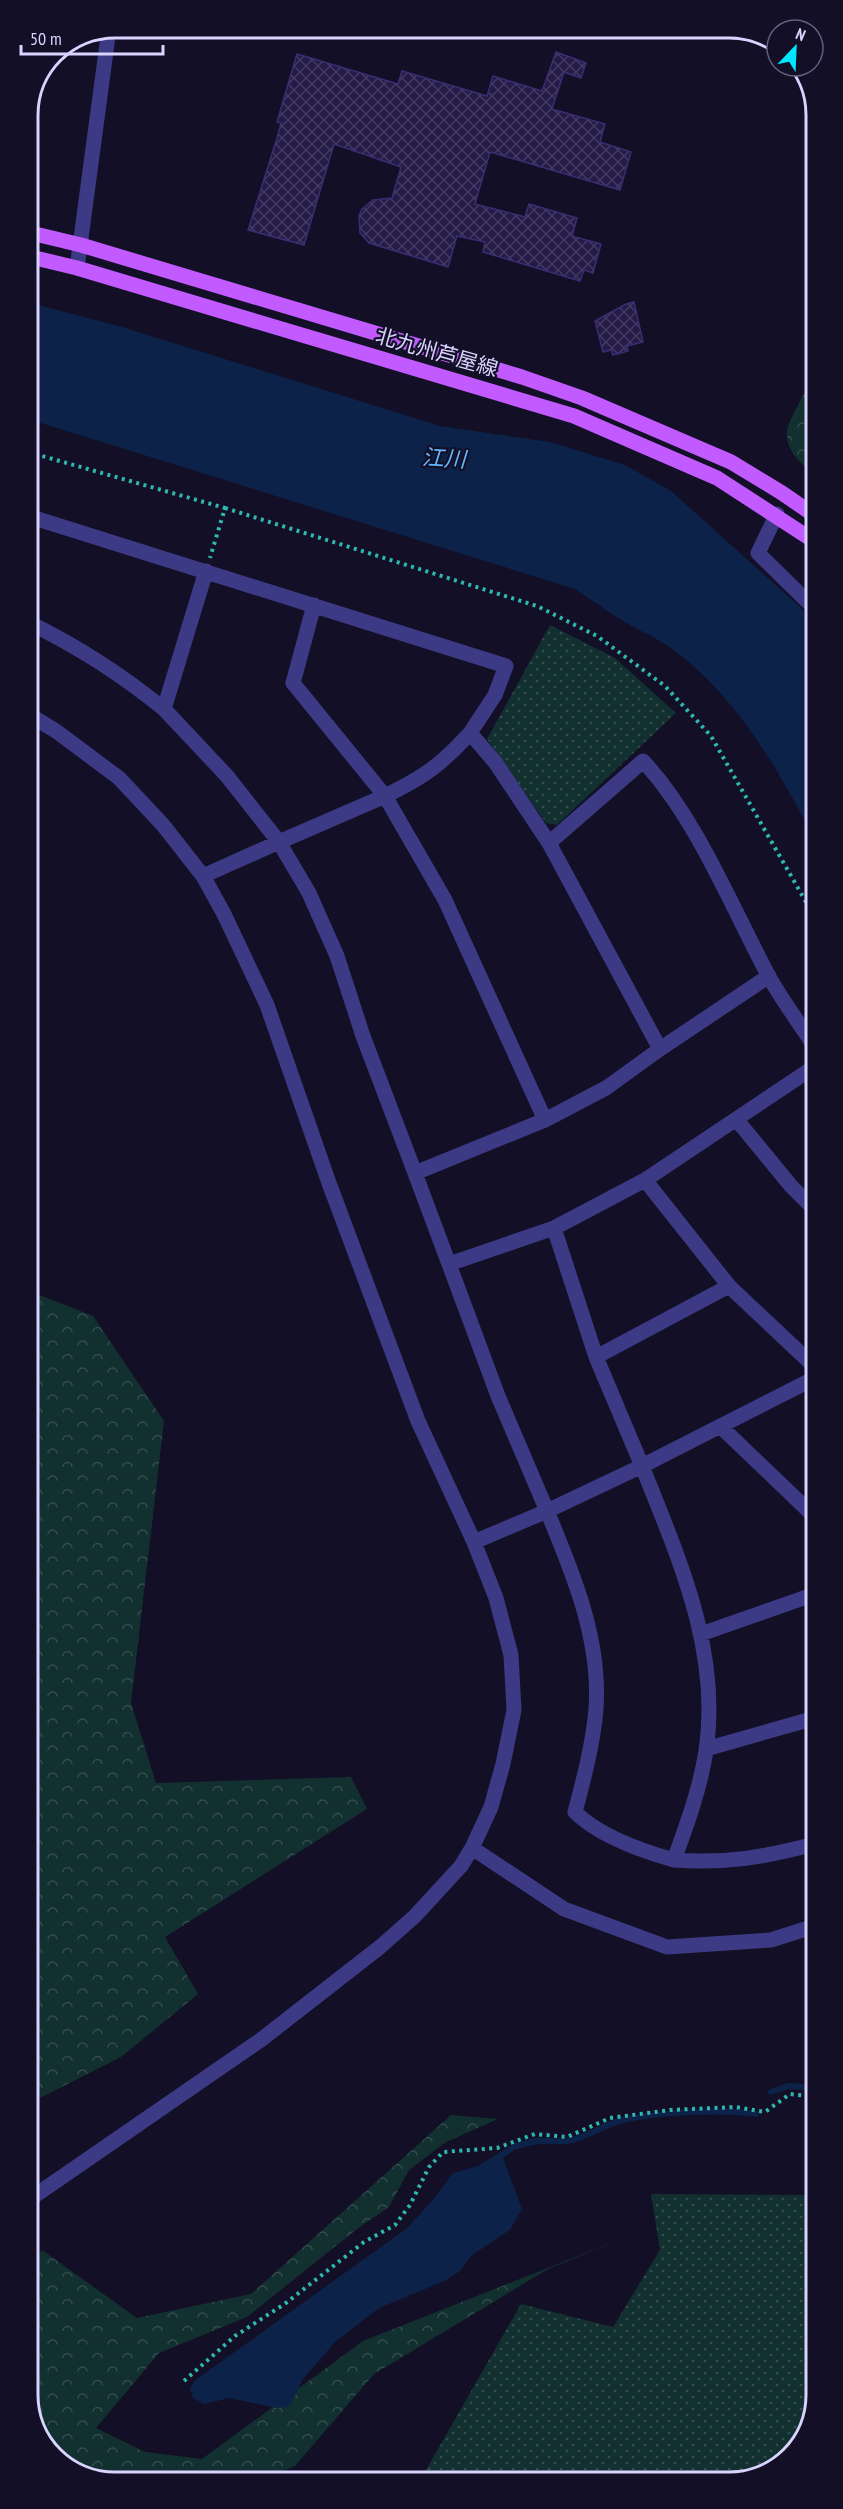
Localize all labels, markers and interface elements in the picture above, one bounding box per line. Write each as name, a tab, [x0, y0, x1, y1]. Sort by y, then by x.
scale bar	[21, 18, 164, 56]
north arrow	[765, 18, 825, 78]
text: N	[793, 23, 809, 45]
text: 50 m	[30, 27, 62, 50]
street label: 北九州芦屋線	[373, 322, 501, 382]
water label: 江川	[421, 443, 469, 473]

